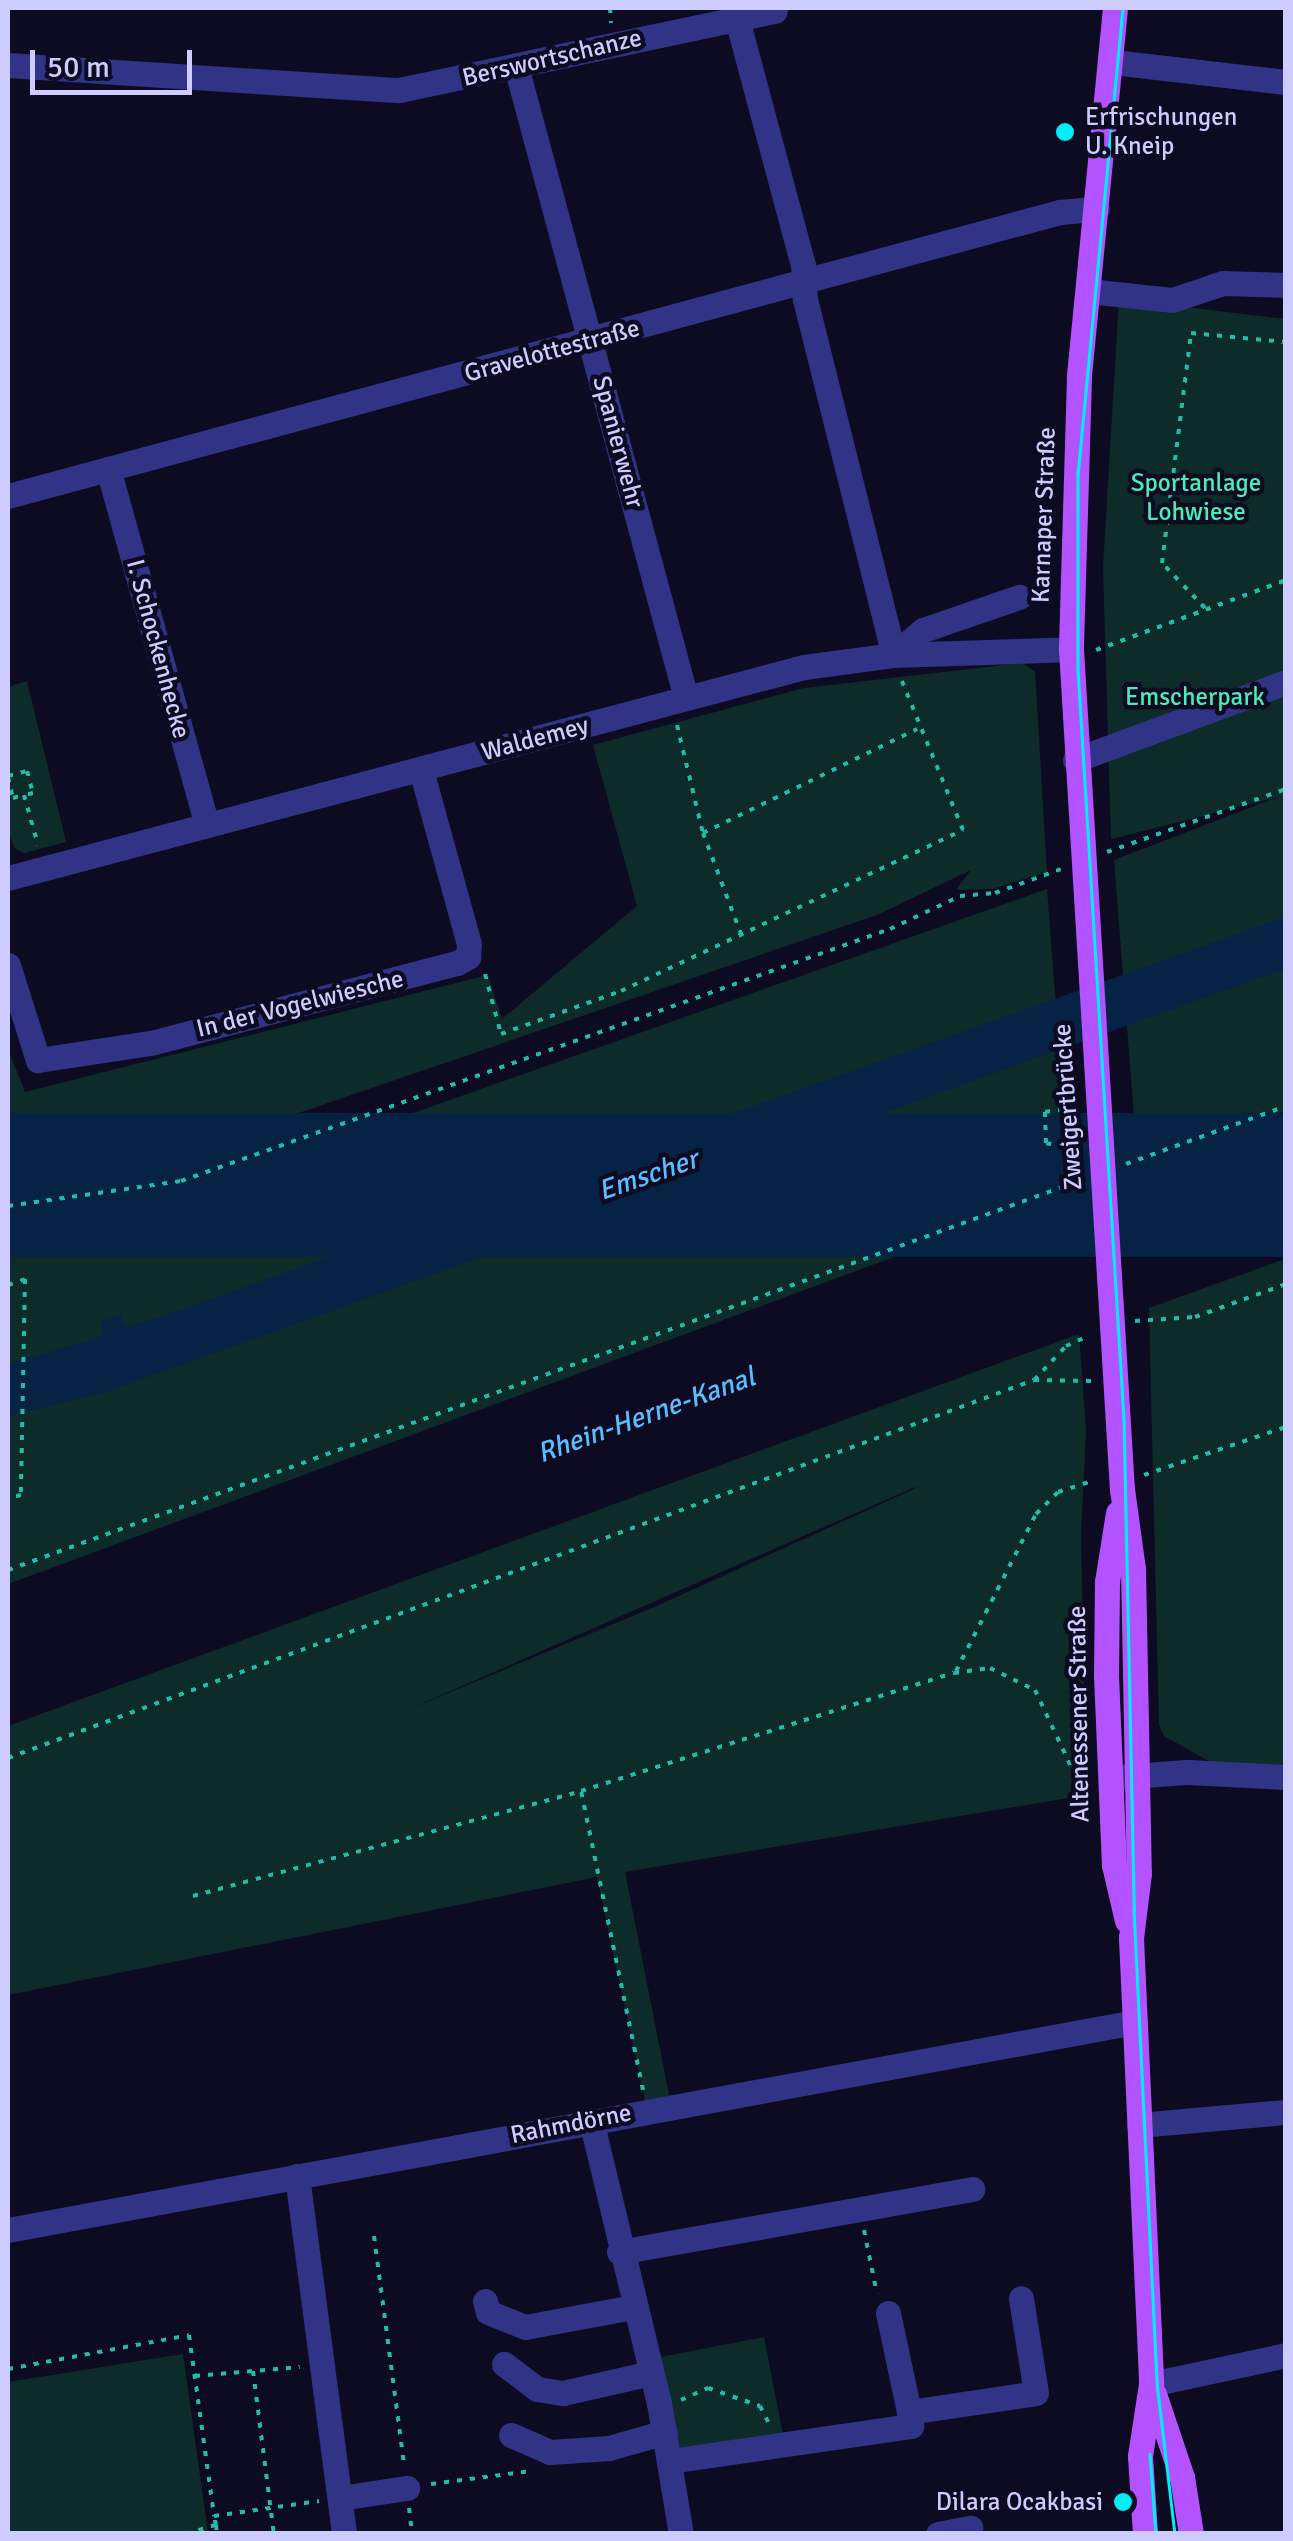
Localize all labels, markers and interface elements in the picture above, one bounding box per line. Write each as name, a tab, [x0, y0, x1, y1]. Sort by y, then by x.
street label: Berswortschanze	[460, 23, 644, 93]
scale bar	[35, 30, 198, 92]
text: 50 m	[47, 49, 110, 86]
place label: Erfrischungen U. Kneip	[1085, 103, 1237, 162]
marker: Erfrischungen U. Kneip	[1054, 121, 1076, 143]
street label: Gravelottestraße	[461, 313, 643, 389]
street label: Spanierwehr	[586, 373, 650, 511]
street label: Karnaper Straße	[1026, 426, 1062, 604]
park label: Sportanlage Lohwiese	[1131, 469, 1261, 528]
street label: I. Schockenhecke	[120, 556, 196, 742]
park label: Emscherpark	[1125, 682, 1265, 712]
street label: Waldemey	[478, 710, 592, 768]
street label: In der Vogelwiesche	[193, 964, 407, 1044]
street label: Zweigertbrücke	[1047, 1023, 1089, 1191]
water label: Emscher	[594, 1142, 702, 1208]
water label: Rhein-Herne-Kanal	[532, 1360, 760, 1470]
street label: Altenessener Straße	[1062, 1605, 1096, 1823]
street label: Rahmdörne	[508, 2098, 634, 2150]
place label: Dilara Ocakbasi	[936, 2487, 1103, 2517]
marker: Dilara Ocakbasi	[1112, 2491, 1134, 2513]

